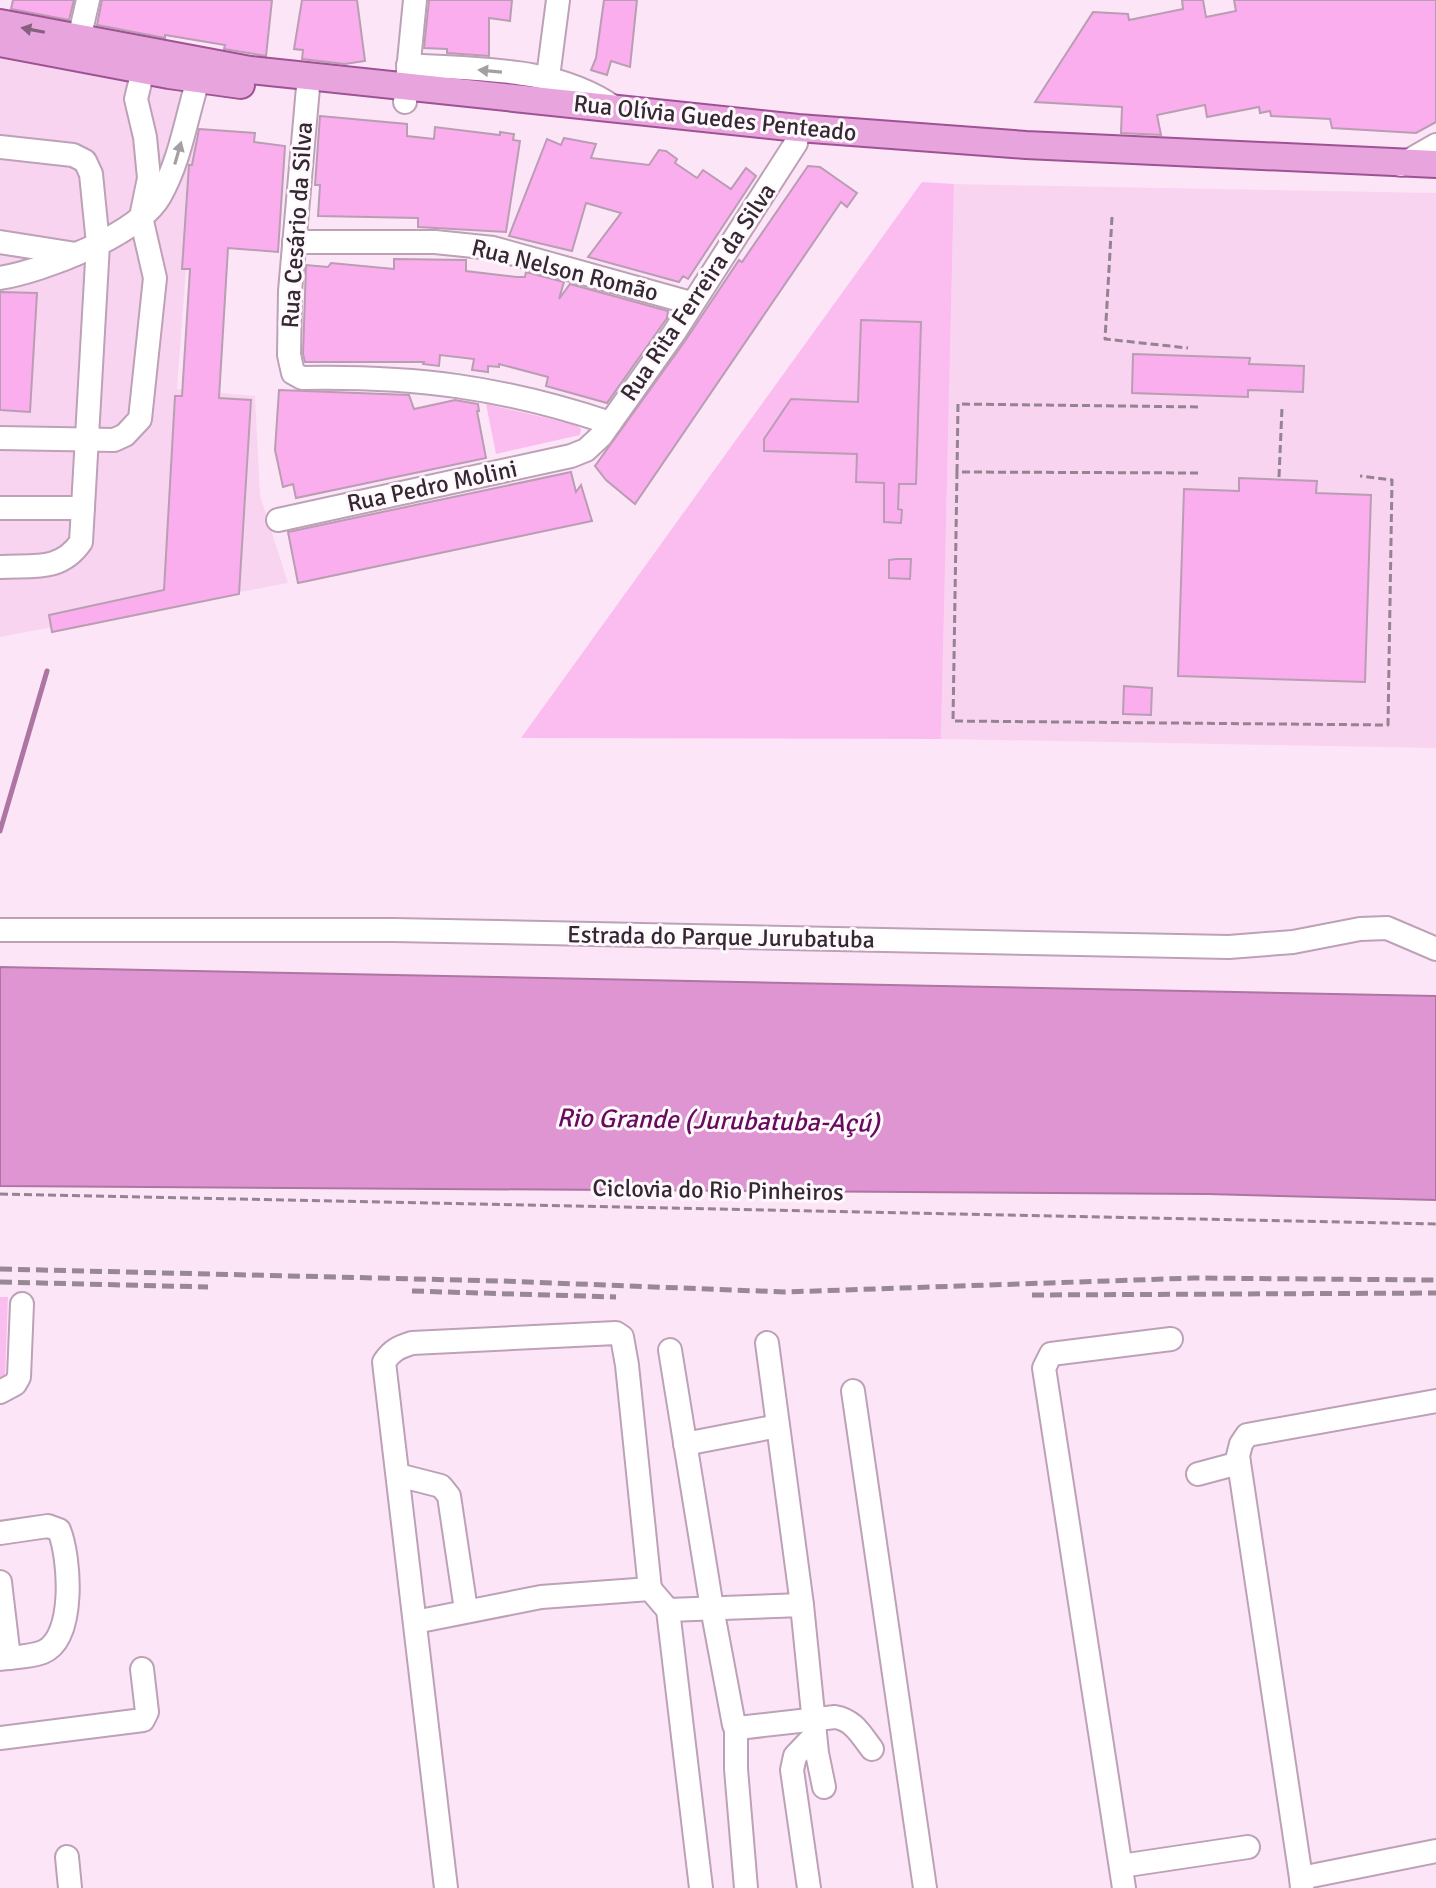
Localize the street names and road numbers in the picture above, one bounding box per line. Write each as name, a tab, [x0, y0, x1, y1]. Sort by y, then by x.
street label: Rua Olívia Guedes Penteado	[572, 88, 858, 148]
street label: Rua Cesário da Silva	[275, 121, 319, 329]
street label: Rua Rita Ferreira da Silva	[614, 177, 782, 407]
street label: Rua Nelson Romão	[468, 232, 662, 308]
street label: Rua Pedro Molini	[344, 453, 520, 519]
street label: Estrada do Parque Jurubatuba	[567, 919, 875, 955]
street label: Ciclovia do Rio Pinheiros	[592, 1173, 844, 1207]

